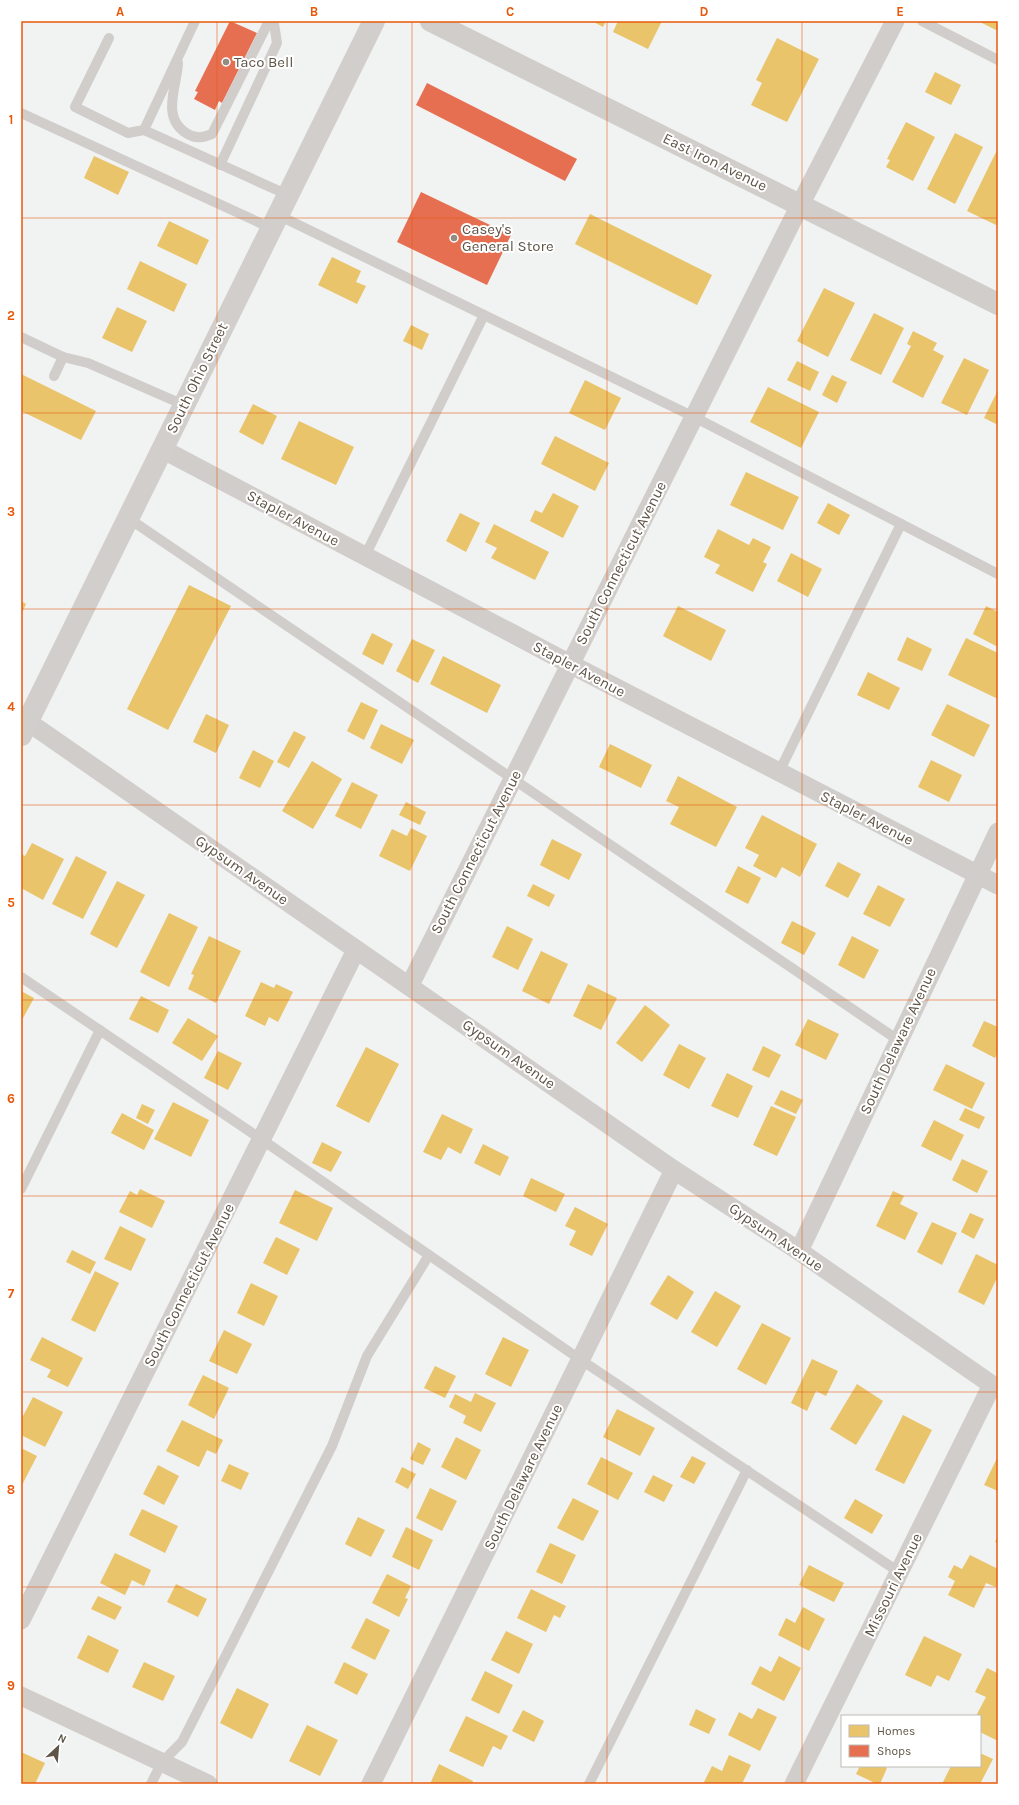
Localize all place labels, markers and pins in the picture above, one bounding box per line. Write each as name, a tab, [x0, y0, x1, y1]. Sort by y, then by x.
place label: Taco Bell	[234, 53, 293, 71]
marker: Taco Bell	[221, 57, 231, 67]
place label: Casey's General Store	[462, 220, 554, 255]
marker: Casey's General Store	[449, 233, 459, 243]

